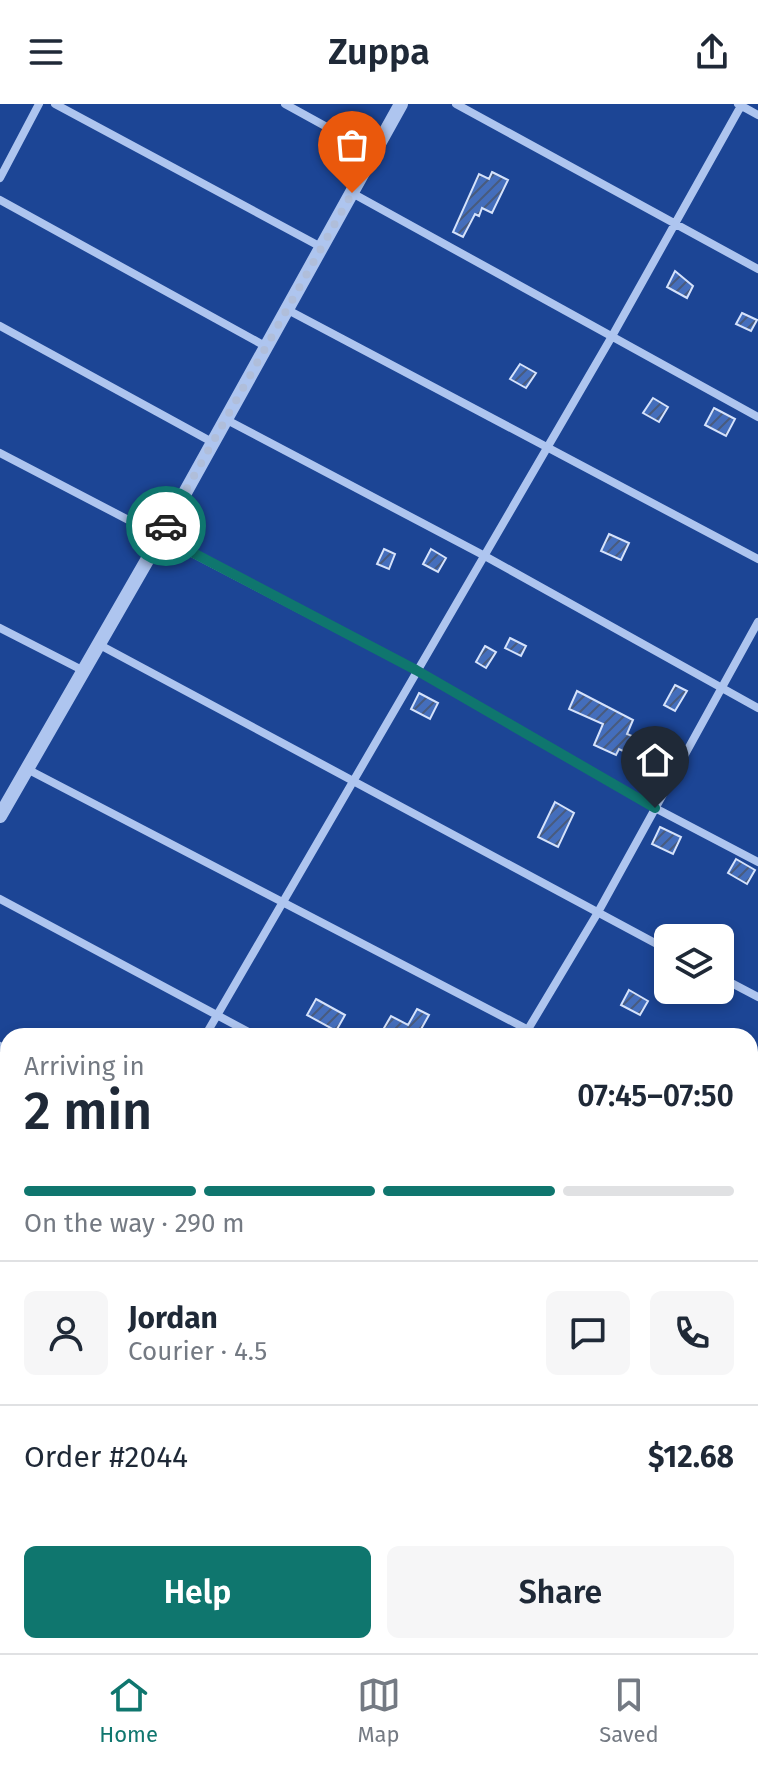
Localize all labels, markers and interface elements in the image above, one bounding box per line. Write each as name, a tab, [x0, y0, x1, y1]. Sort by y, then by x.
icon: menu	[24, 30, 68, 74]
text: Zuppa	[328, 30, 430, 74]
icon: share	[690, 30, 734, 74]
pin	[318, 111, 386, 193]
icon: bag	[330, 123, 374, 167]
courier	[126, 486, 206, 566]
icon: car	[144, 504, 188, 548]
pin	[621, 726, 689, 808]
icon: home	[633, 738, 677, 782]
map controls	[654, 924, 734, 1004]
button: layers	[654, 924, 734, 1004]
text: Arriving in	[24, 1051, 145, 1082]
text: 07:45–07:50	[577, 1078, 734, 1114]
text: 2 min	[24, 1080, 152, 1143]
text: On the way · 290 m	[24, 1208, 245, 1239]
button: person	[24, 1291, 108, 1375]
button: chat	[546, 1291, 630, 1375]
button: phone	[650, 1291, 734, 1375]
text: Jordan	[128, 1300, 218, 1336]
text: Courier · 4.5	[128, 1336, 267, 1367]
text: Order #2044	[24, 1439, 188, 1475]
text: $12.68	[648, 1439, 734, 1475]
button: Help	[24, 1546, 371, 1638]
button: Share	[387, 1546, 734, 1638]
tab: Home	[99, 1673, 158, 1748]
tab: Map	[357, 1673, 401, 1748]
tab: Saved	[599, 1673, 659, 1748]

